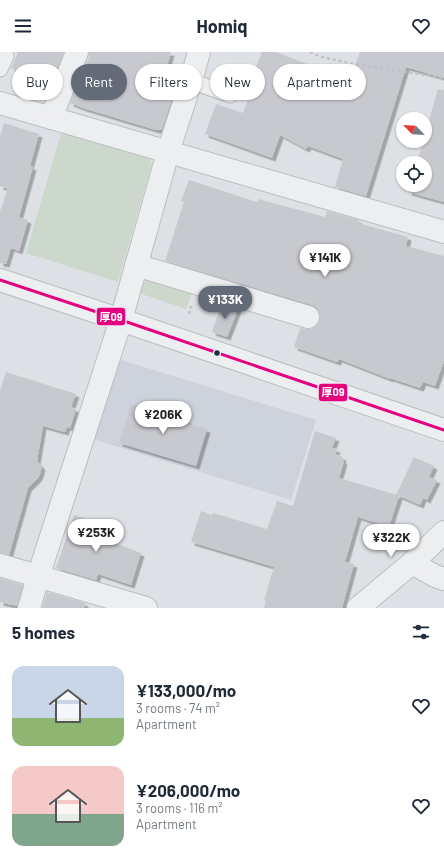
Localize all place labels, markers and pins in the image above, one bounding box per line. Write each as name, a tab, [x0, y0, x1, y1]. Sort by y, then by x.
pin: ¥141K	[297, 244, 353, 278]
pin: ¥133K	[197, 286, 253, 320]
unlabelled marker	[212, 348, 222, 358]
pin: ¥206K	[135, 401, 191, 435]
pin: ¥253K	[68, 519, 124, 553]
pin: ¥322K	[363, 524, 419, 558]

